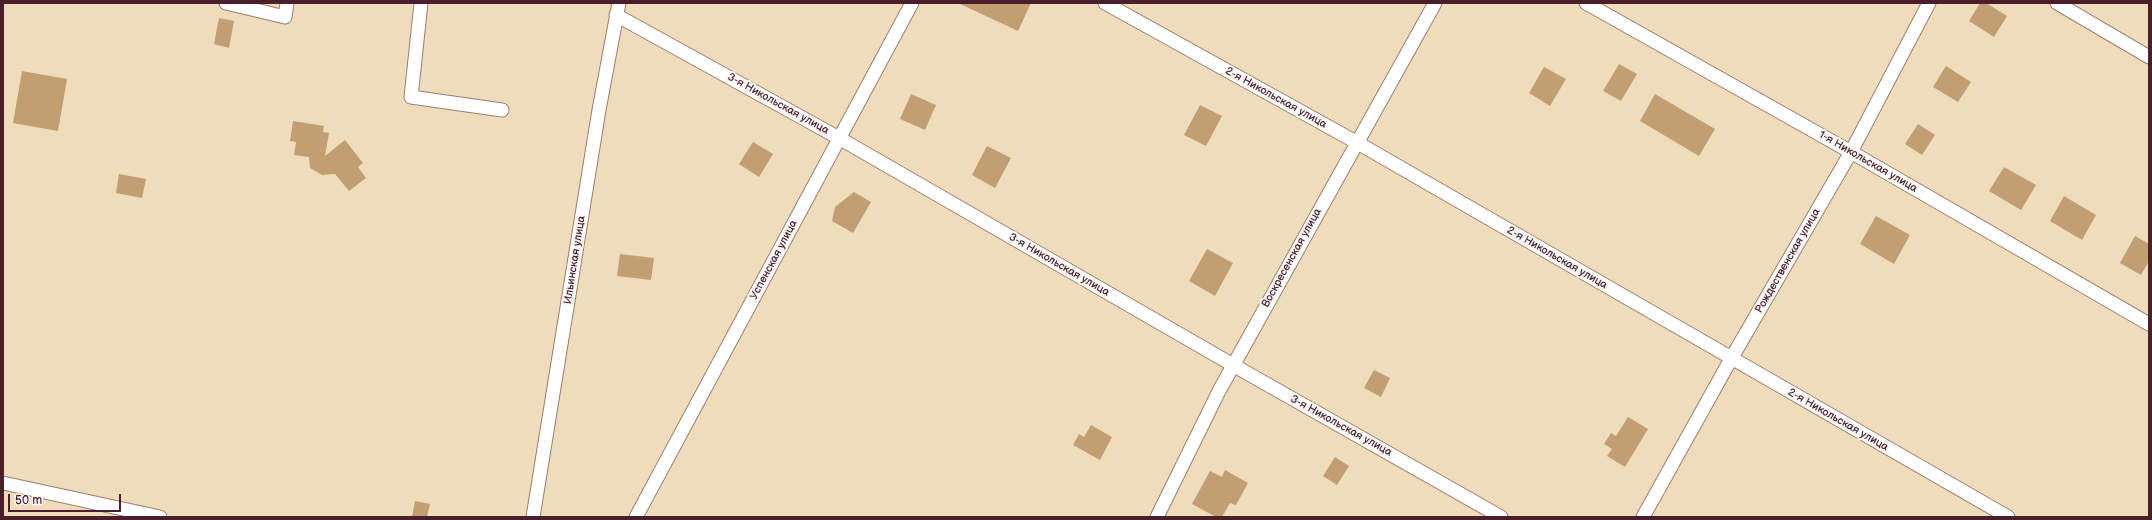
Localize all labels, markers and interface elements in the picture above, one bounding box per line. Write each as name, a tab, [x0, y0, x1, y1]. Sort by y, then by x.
street label: 2-я Никольская улица	[1223, 65, 1329, 131]
street label: 3-я Никольская улица	[725, 71, 831, 137]
street label: 1-я Никольская улица	[1816, 128, 1920, 196]
street label: Воскресенская улица	[1259, 206, 1325, 310]
street label: Рождественская улица	[1753, 206, 1823, 316]
street label: Ильинская улица	[561, 215, 589, 305]
street label: Успенская улица	[747, 218, 801, 302]
street label: 2-я Никольская улица	[1504, 224, 1610, 292]
street label: 3-я Никольская улица	[1006, 231, 1112, 299]
street label: 2-я Никольская улица	[1785, 386, 1891, 454]
street label: 3-я Никольская улица	[1288, 393, 1394, 459]
scale bar	[10, 486, 123, 512]
text: 50 m	[15, 493, 42, 508]

